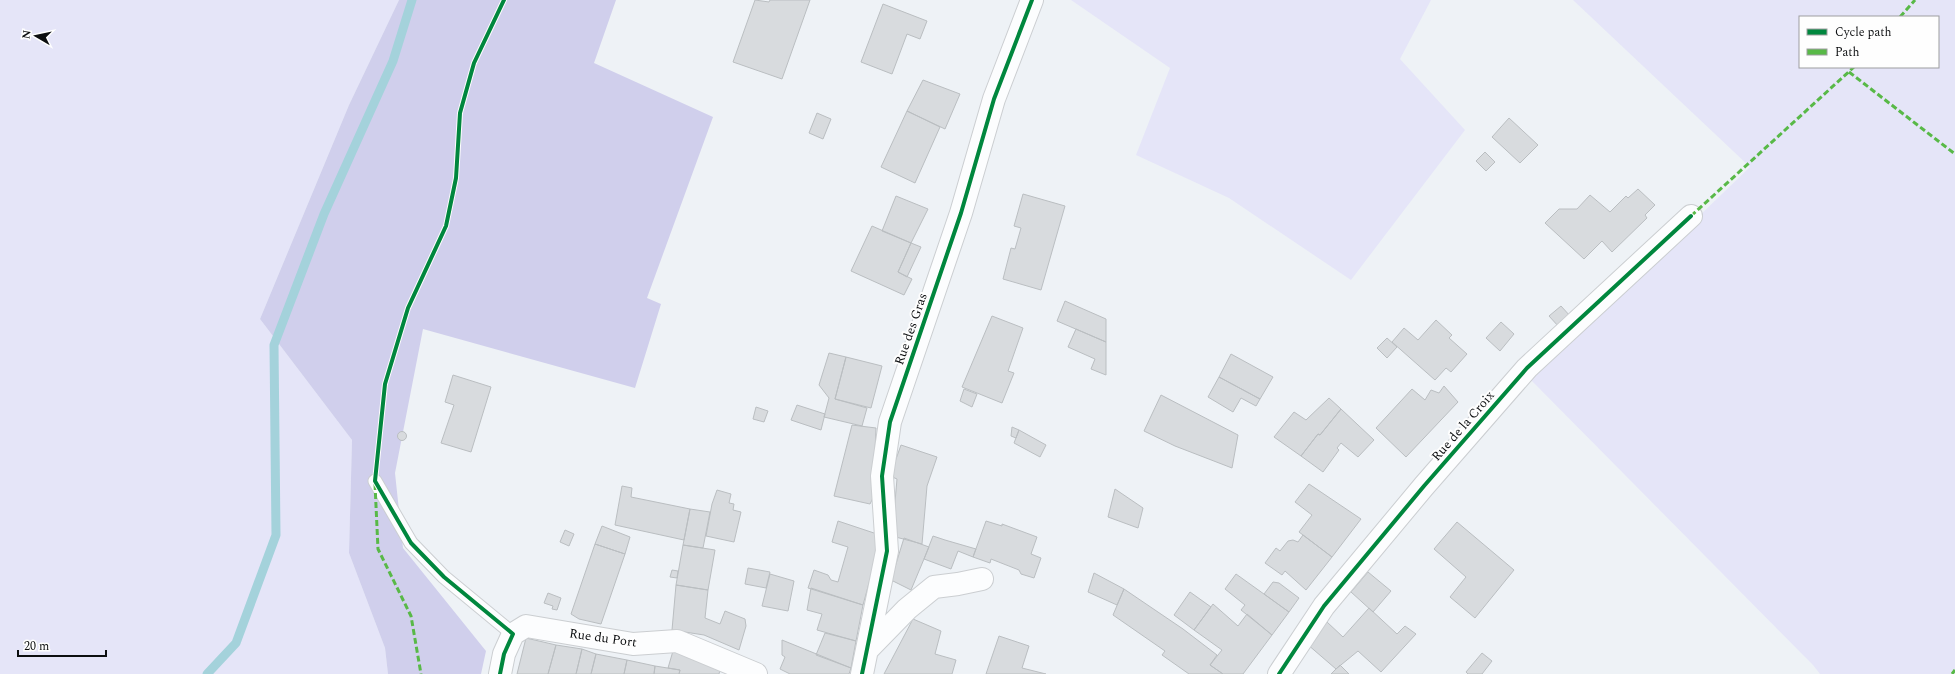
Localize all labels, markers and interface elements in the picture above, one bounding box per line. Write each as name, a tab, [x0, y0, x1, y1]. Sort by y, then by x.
north arrow	[16, 16, 56, 56]
legend	[1799, 16, 1939, 68]
text: Cycle path	[1835, 23, 1892, 42]
text: N	[18, 29, 36, 40]
text: Path	[1835, 43, 1860, 62]
street label: Rue des Gras	[889, 290, 933, 368]
street label: Rue de la Croix	[1427, 386, 1500, 466]
street label: Rue du Port	[568, 623, 638, 653]
scale bar	[18, 632, 106, 658]
text: 20 m	[24, 637, 49, 656]

